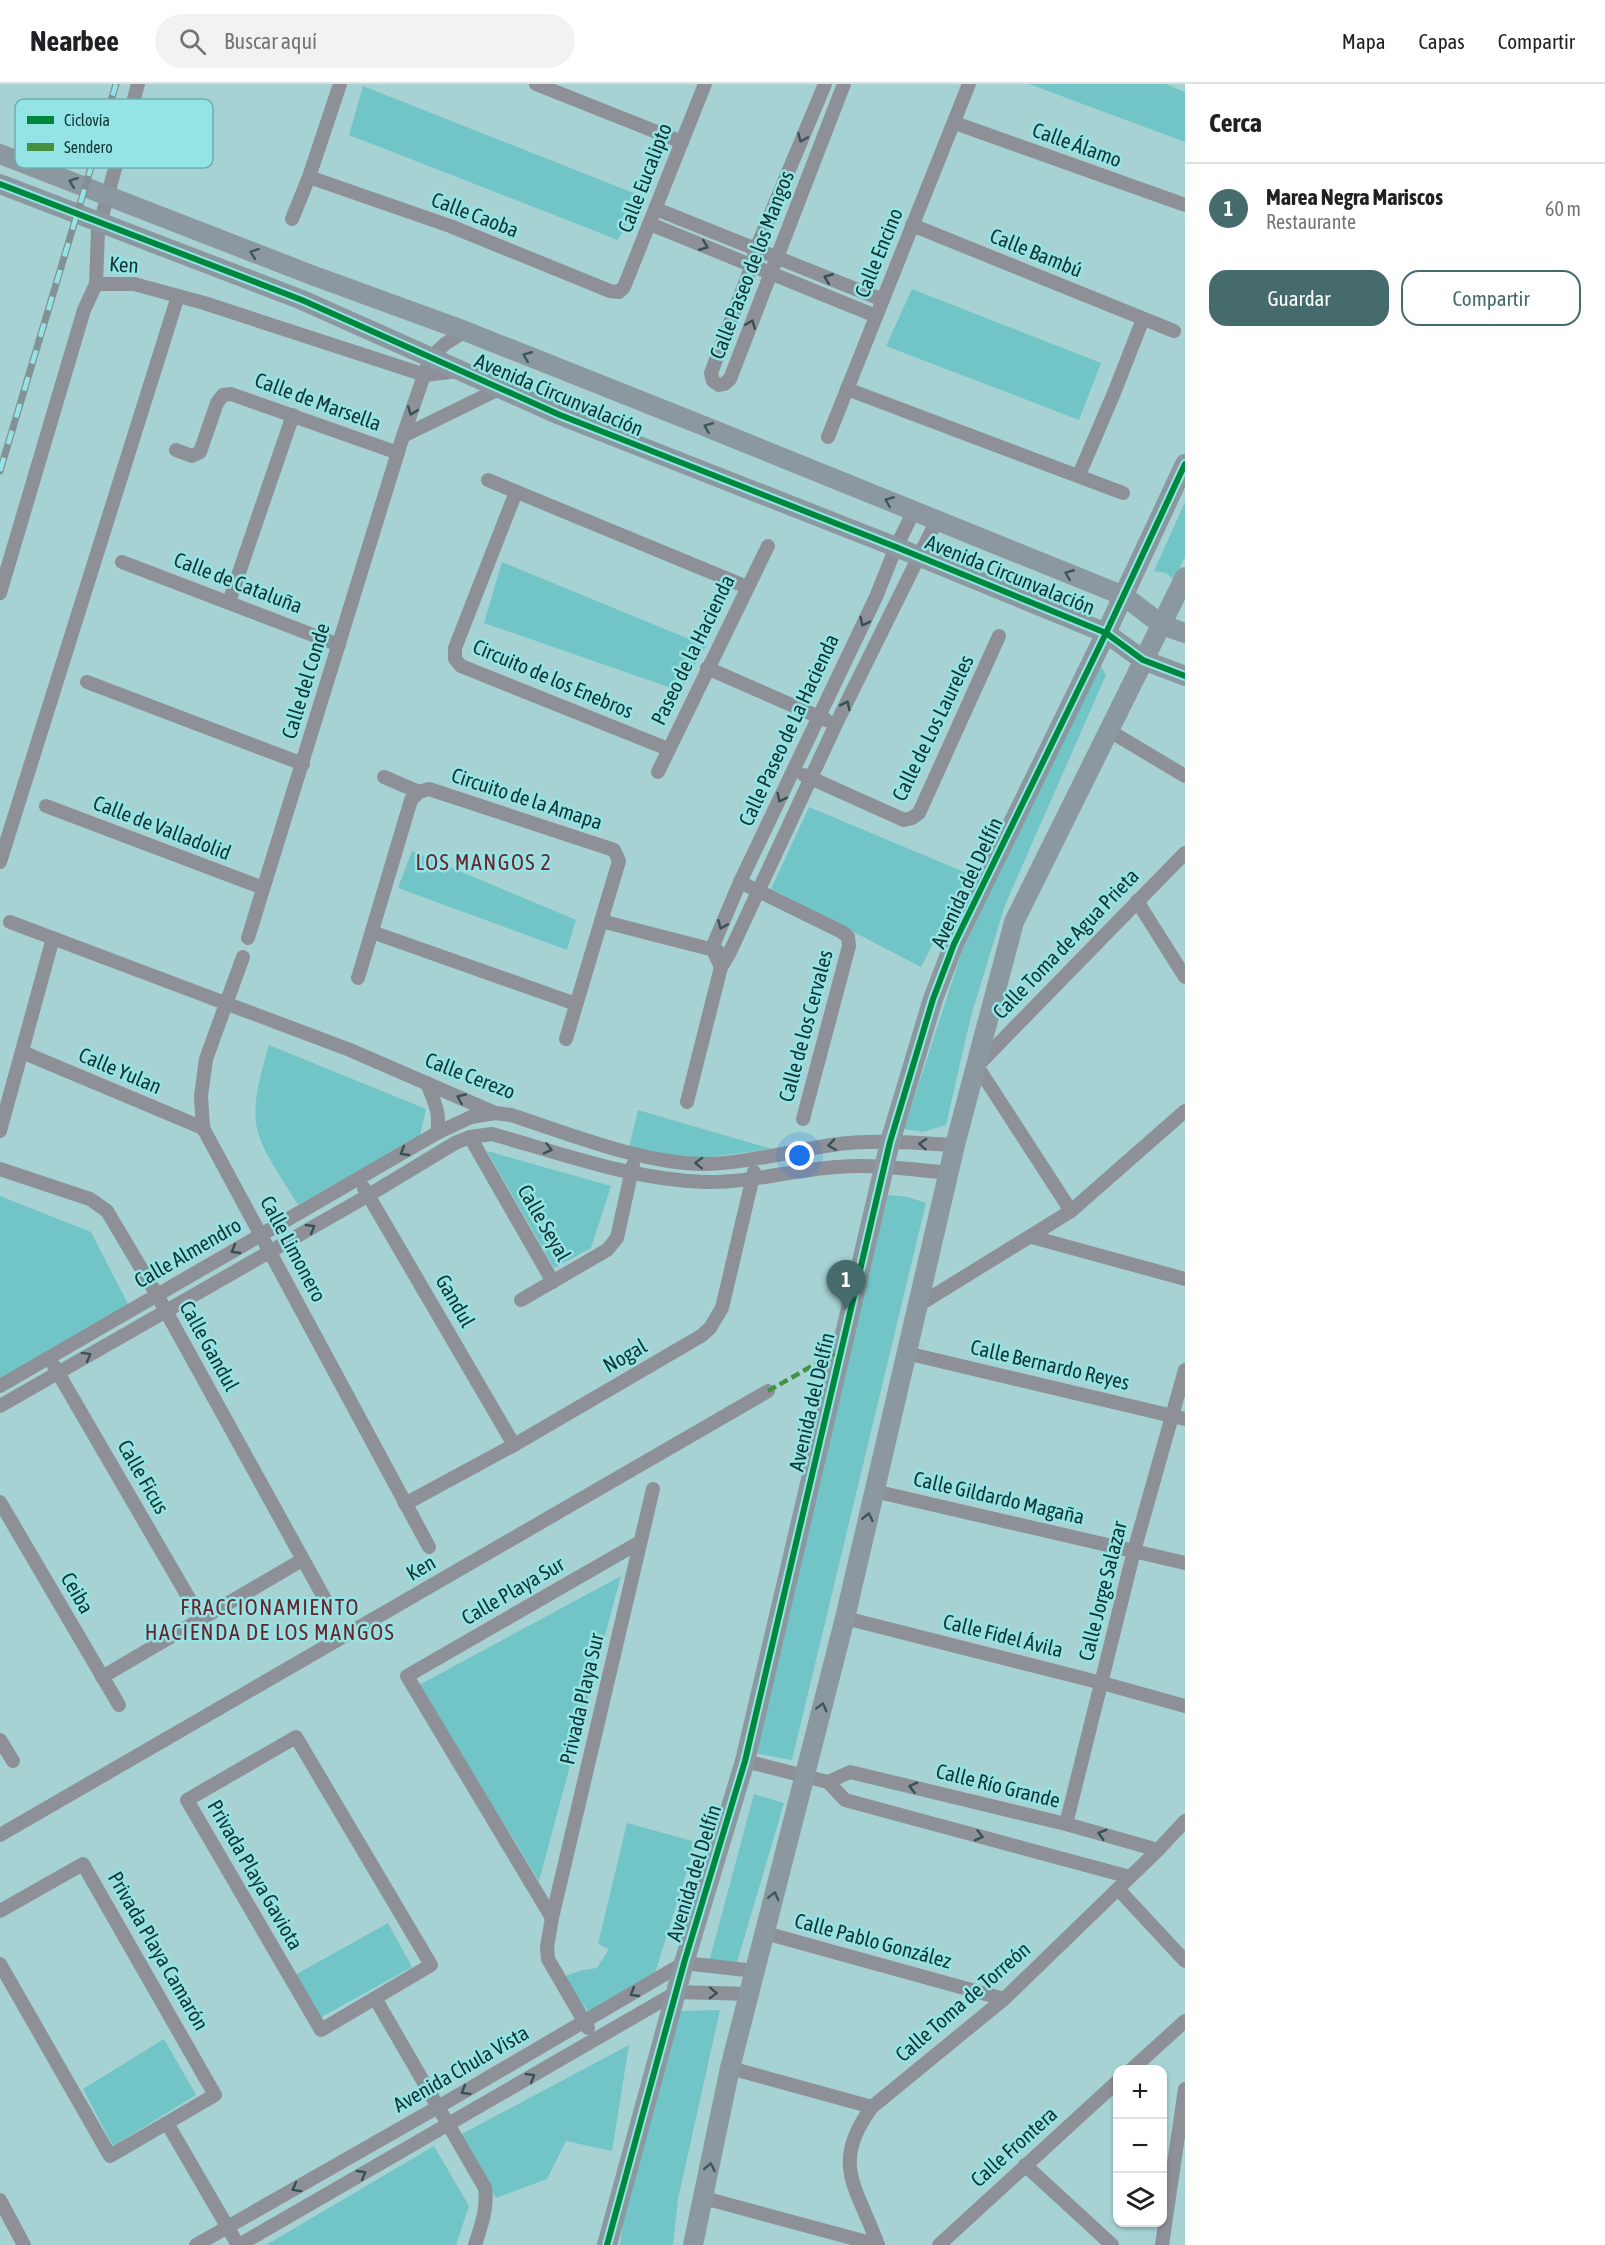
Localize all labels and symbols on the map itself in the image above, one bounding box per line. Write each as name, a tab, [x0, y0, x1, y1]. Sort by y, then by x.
legend	[15, 99, 213, 168]
text: Ciclovía	[64, 111, 110, 129]
street label: Calle Álamo	[1029, 117, 1125, 171]
street label: Calle Eucalipto	[612, 120, 676, 236]
one-way arrow	[797, 132, 809, 143]
text: Sendero	[64, 138, 113, 156]
street label: Calle Paseo de los Mangos	[704, 167, 798, 362]
one-way arrow	[68, 177, 79, 189]
street label: Calle Caoba	[428, 186, 522, 242]
street label: Calle Encino	[849, 204, 907, 301]
street label: Calle Bambú	[987, 223, 1086, 281]
one-way arrow	[698, 239, 709, 251]
one-way arrow	[249, 248, 260, 260]
street label: Ken	[108, 251, 140, 277]
one-way arrow	[824, 273, 835, 285]
one-way arrow	[744, 319, 757, 330]
street label: Avenida Circunvalación	[472, 348, 647, 440]
one-way arrow	[522, 350, 532, 363]
street label: Calle de Marsella	[252, 367, 385, 435]
one-way arrow	[406, 405, 419, 416]
one-way arrow	[703, 422, 714, 434]
one-way arrow	[884, 496, 895, 508]
street label: Avenida Circunvalación	[922, 529, 1099, 619]
street label: Calle de Cataluña	[171, 547, 306, 618]
one-way arrow	[1065, 569, 1076, 581]
street label: Paseo de la Hacienda	[645, 571, 739, 728]
one-way arrow	[860, 616, 871, 626]
street label: Calle del Conde	[276, 620, 334, 741]
street label: Calle Paseo de La Hacienda	[733, 630, 843, 829]
street label: Circuito de los Enebros	[470, 633, 637, 723]
street label: Calle de Los Laureles	[886, 651, 978, 804]
one-way arrow	[839, 700, 850, 711]
street label: Circuito de la Amapa	[449, 762, 606, 834]
street label: Calle de Valladolid	[90, 790, 235, 864]
one-way arrow	[776, 792, 788, 803]
street label: Avenida del Delfín	[925, 813, 1007, 952]
district label: LOS MANGOS 2	[416, 849, 552, 875]
street label: Calle Toma de Agua Prieta	[987, 863, 1143, 1023]
one-way arrow	[717, 918, 729, 929]
street label: Calle de los Cervales	[773, 947, 837, 1104]
street label: Calle Yulan	[75, 1042, 165, 1098]
street label: Calle Cerezo	[422, 1047, 519, 1103]
one-way arrow	[457, 1093, 468, 1105]
one-way arrow	[918, 1137, 927, 1150]
one-way arrow	[827, 1139, 837, 1151]
your location	[785, 1141, 814, 1170]
one-way arrow	[543, 1142, 553, 1155]
one-way arrow	[400, 1145, 410, 1157]
one-way arrow	[695, 1156, 704, 1169]
street label: Calle Seyal	[513, 1180, 577, 1265]
street label: Calle Limonero	[256, 1192, 332, 1305]
street label: Calle Almendro	[130, 1212, 245, 1292]
one-way arrow	[305, 1224, 315, 1236]
one-way arrow	[231, 1243, 241, 1254]
pin: 1	[826, 1260, 866, 1310]
street label: Gandul	[431, 1270, 481, 1331]
street label: Calle Gandul	[175, 1296, 245, 1395]
street label: Avenida del Delfín	[783, 1330, 839, 1473]
street label: Nogal	[598, 1333, 651, 1377]
street label: Calle Bernardo Reyes	[968, 1334, 1132, 1394]
one-way arrow	[81, 1352, 91, 1364]
street label: Calle Ficus	[113, 1435, 175, 1518]
street label: Calle Gildardo Magaña	[911, 1466, 1087, 1528]
one-way arrow	[861, 1513, 874, 1523]
street label: Calle Jorge Salazar	[1073, 1518, 1131, 1663]
street label: Ken	[402, 1549, 439, 1585]
street label: Calle Playa Sur	[457, 1551, 569, 1629]
street label: Ceiba	[57, 1568, 99, 1617]
district label: FRACCIONAMIENTO HACIENDA DE LOS MANGOS	[145, 1594, 395, 1645]
street label: Calle Fidel Ávila	[941, 1609, 1066, 1662]
street label: Privada Playa Sur	[554, 1630, 608, 1767]
one-way arrow	[814, 1702, 827, 1712]
street label: Calle Río Grande	[934, 1758, 1063, 1812]
one-way arrow	[908, 1782, 918, 1795]
street label: Privada Playa Gaviota	[203, 1795, 308, 1954]
street label: Avenida del Delfín	[661, 1802, 725, 1944]
one-way arrow	[973, 1829, 983, 1842]
one-way arrow	[1097, 1829, 1108, 1841]
street label: Privada Playa Camarón	[104, 1867, 214, 2034]
one-way arrow	[767, 1891, 780, 1901]
street label: Calle Pablo González	[792, 1908, 955, 1973]
street label: Calle Toma de Torreón	[890, 1936, 1034, 2066]
one-way arrow	[630, 1985, 640, 1997]
one-way arrow	[709, 1987, 718, 1999]
street label: Avenida Chula Vista	[389, 2020, 532, 2117]
one-way arrow	[525, 2072, 535, 2084]
one-way arrow	[461, 2084, 471, 2095]
street label: Calle Frontera	[965, 2101, 1061, 2191]
one-way arrow	[703, 2163, 716, 2173]
one-way arrow	[356, 2170, 366, 2181]
one-way arrow	[292, 2180, 302, 2192]

